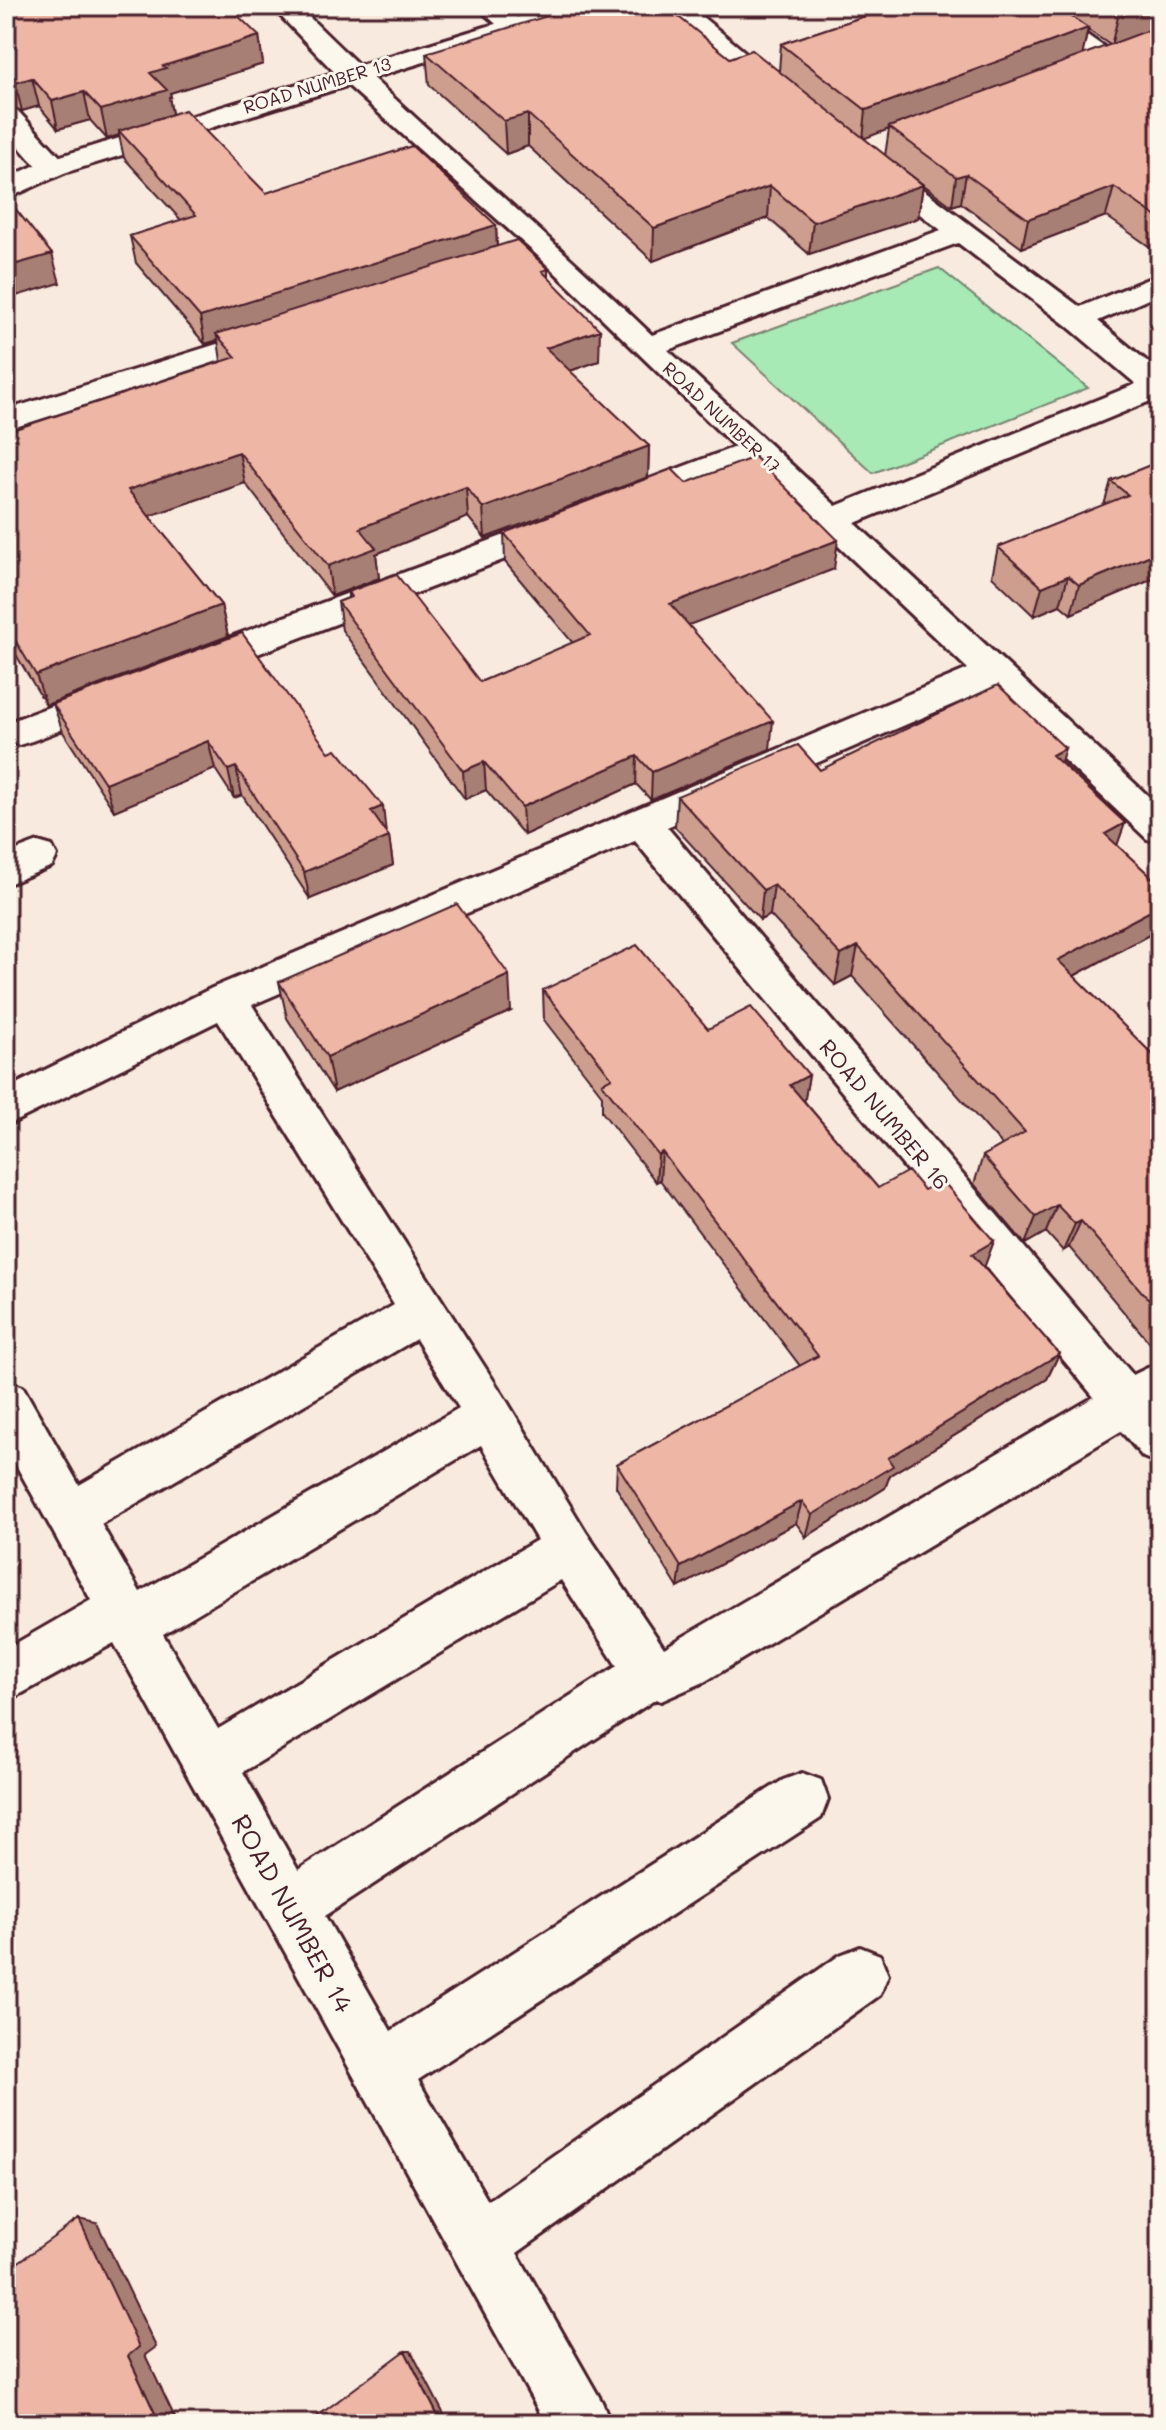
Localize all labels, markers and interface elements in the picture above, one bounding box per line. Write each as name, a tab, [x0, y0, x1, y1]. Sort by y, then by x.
street label: ROAD NUMBER 13	[240, 51, 394, 119]
street label: ROAD NUMBER 17	[658, 356, 786, 478]
street label: ROAD NUMBER 16	[814, 1033, 956, 1195]
street label: ROAD NUMBER 14	[224, 1808, 362, 2018]

